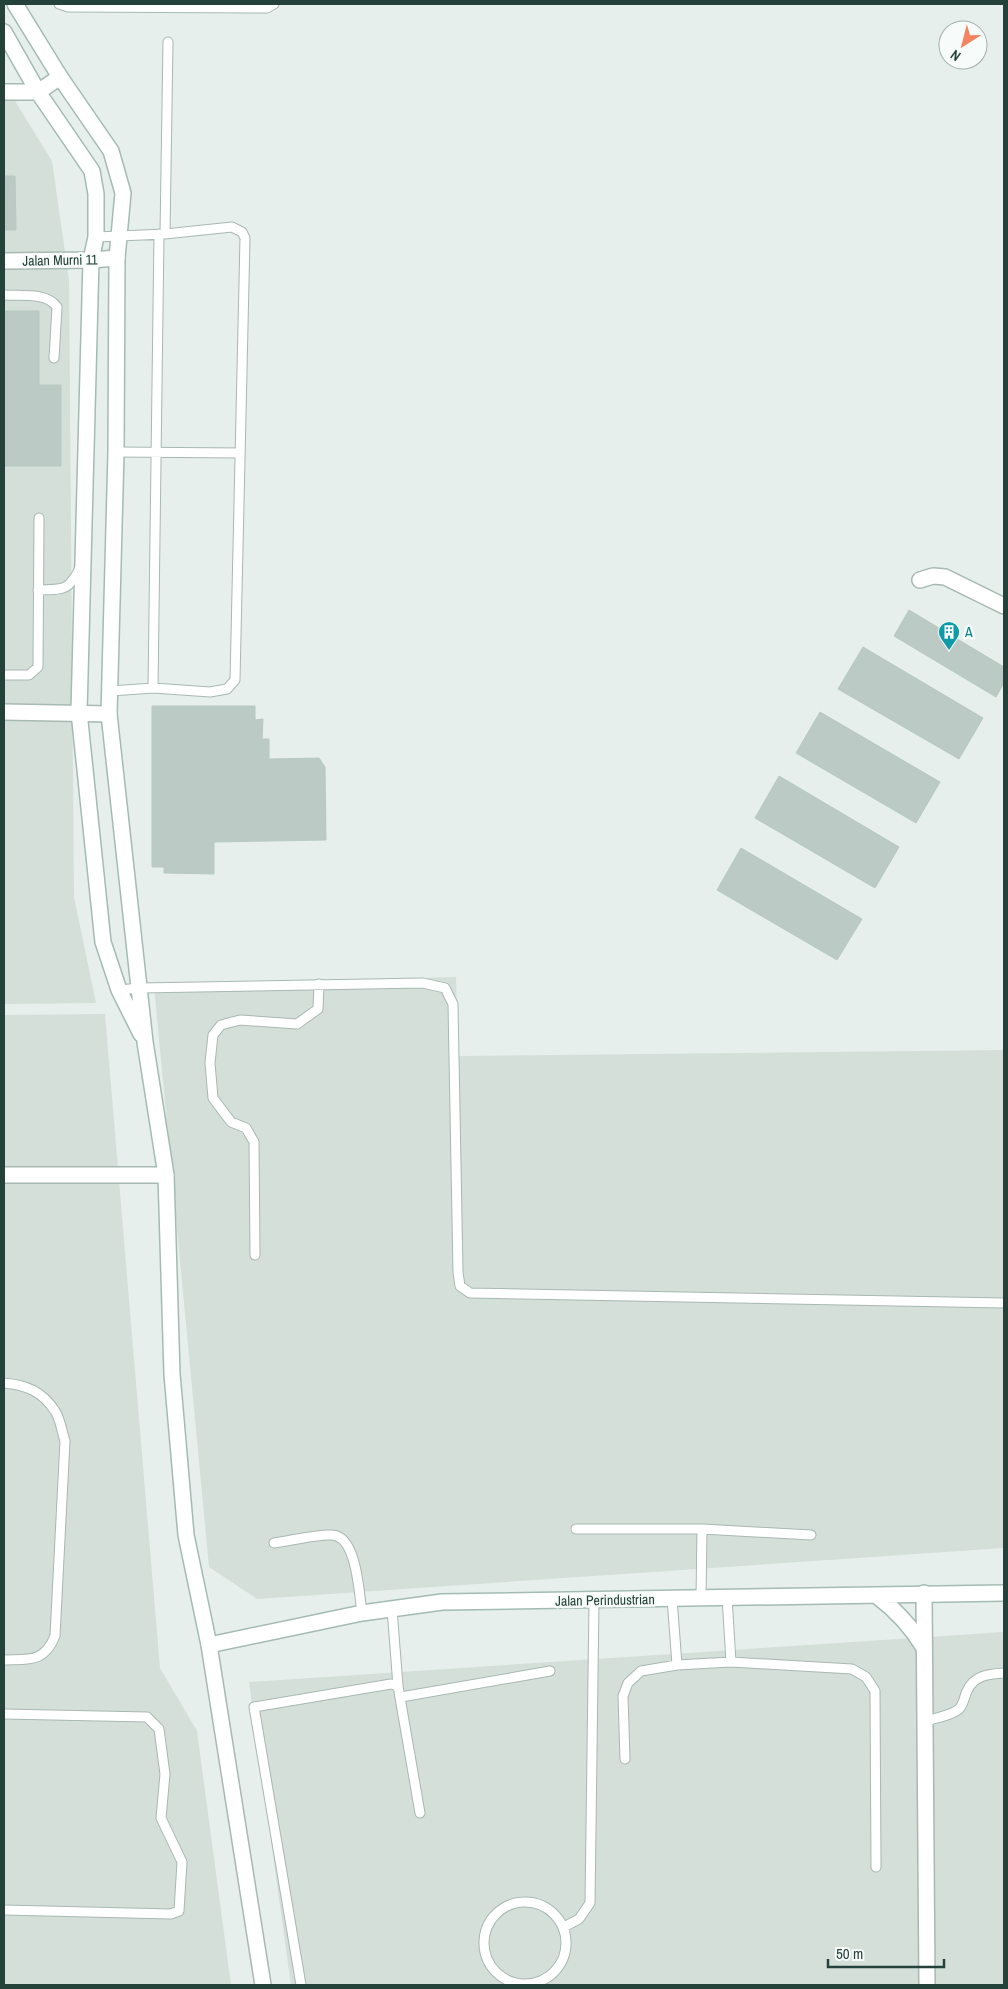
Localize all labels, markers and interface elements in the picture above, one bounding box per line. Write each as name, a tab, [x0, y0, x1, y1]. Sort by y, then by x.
north arrow	[938, 20, 988, 70]
text: N	[947, 46, 964, 65]
street label: Jalan Murni 11	[22, 250, 98, 270]
building icon: A	[937, 620, 961, 651]
place label: A	[964, 623, 973, 641]
street label: Jalan Perindustrian	[555, 1590, 655, 1610]
scale bar	[828, 1936, 944, 1968]
text: 50 m	[836, 1943, 863, 1964]

